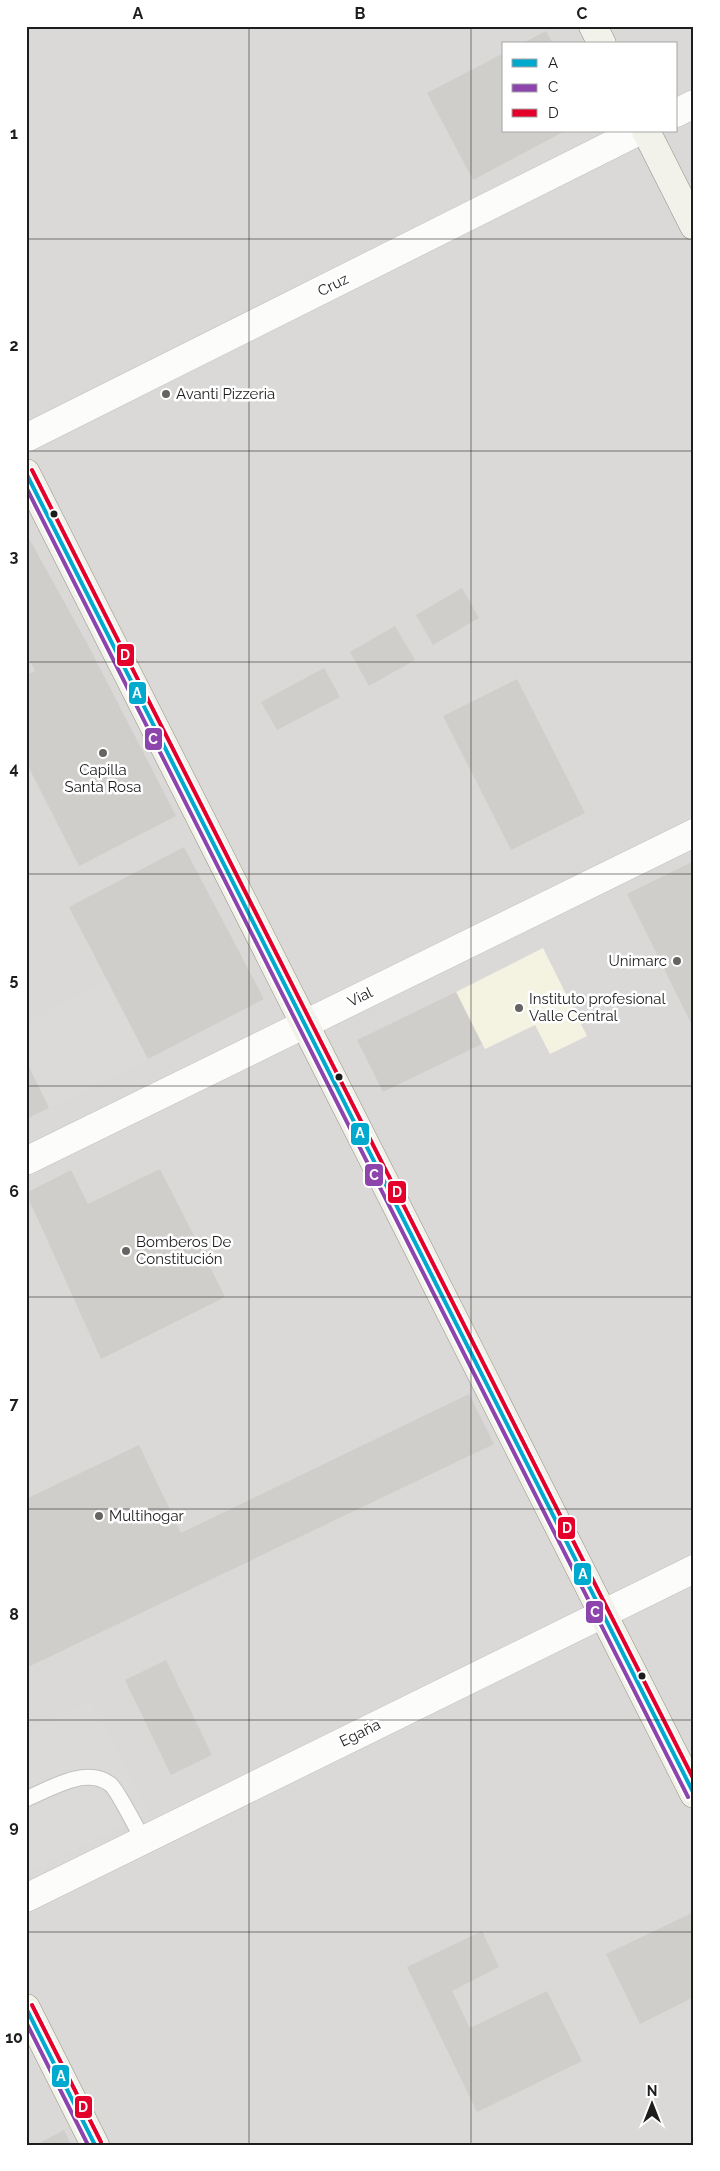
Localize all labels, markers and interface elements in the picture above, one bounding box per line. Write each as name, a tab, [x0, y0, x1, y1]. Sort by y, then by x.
text: A	[133, 4, 144, 23]
text: B	[355, 4, 366, 23]
text: C	[577, 4, 588, 23]
legend	[502, 42, 678, 132]
text: A	[548, 54, 558, 72]
text: C	[548, 78, 558, 96]
text: D	[548, 104, 559, 122]
text: 1	[10, 124, 18, 143]
street label: Cruz	[315, 270, 351, 300]
text: 2	[9, 336, 19, 355]
place label: Avanti Pizzeria	[176, 385, 275, 403]
marker: Avanti Pizzeria	[160, 388, 172, 400]
unlabelled marker	[49, 509, 59, 519]
text: 3	[10, 547, 19, 566]
line badge: D	[116, 643, 135, 667]
text: D	[120, 647, 130, 663]
line badge: A	[128, 681, 147, 705]
text: A	[132, 685, 142, 701]
line badge: C	[144, 727, 163, 751]
text: C	[148, 731, 158, 747]
marker: Capilla Santa Rosa	[97, 747, 109, 759]
text: 4	[9, 759, 19, 778]
place label: Capilla Santa Rosa	[65, 761, 141, 796]
place label: Unimarc	[609, 952, 667, 970]
marker: Unimarc	[671, 955, 683, 967]
text: 5	[10, 970, 19, 989]
street label: Vial	[344, 983, 376, 1011]
place label: Instituto profesional Valle Central	[529, 990, 667, 1025]
marker: Instituto profesional Valle Central	[513, 1002, 525, 1014]
unlabelled marker	[334, 1072, 344, 1082]
line badge: A	[350, 1122, 370, 1146]
text: A	[355, 1125, 365, 1141]
line badge: C	[364, 1163, 384, 1187]
text: C	[369, 1167, 379, 1183]
line badge: D	[387, 1180, 407, 1204]
text: 6	[9, 1182, 19, 1201]
text: D	[392, 1184, 402, 1200]
place label: Bomberos De Constitución	[136, 1233, 232, 1268]
marker: Bomberos De Constitución	[120, 1245, 132, 1257]
text: 7	[10, 1394, 19, 1413]
place label: Multihogar	[109, 1507, 185, 1525]
marker: Multihogar	[93, 1510, 105, 1522]
line badge: D	[557, 1516, 576, 1540]
text: D	[562, 1520, 572, 1536]
line badge: A	[573, 1562, 592, 1586]
text: A	[578, 1566, 588, 1582]
line badge: C	[585, 1600, 604, 1624]
text: C	[590, 1604, 600, 1620]
text: 8	[9, 1605, 19, 1624]
unlabelled marker	[637, 1671, 647, 1681]
street label: Egaña	[337, 1715, 383, 1751]
text: 9	[9, 1817, 19, 1836]
text: 10	[5, 2028, 23, 2047]
line badge: A	[51, 2064, 70, 2088]
text: A	[56, 2068, 66, 2084]
north arrow	[628, 2078, 678, 2128]
text: N	[647, 2083, 657, 2099]
line badge: D	[74, 2095, 93, 2119]
text: D	[78, 2099, 88, 2115]

